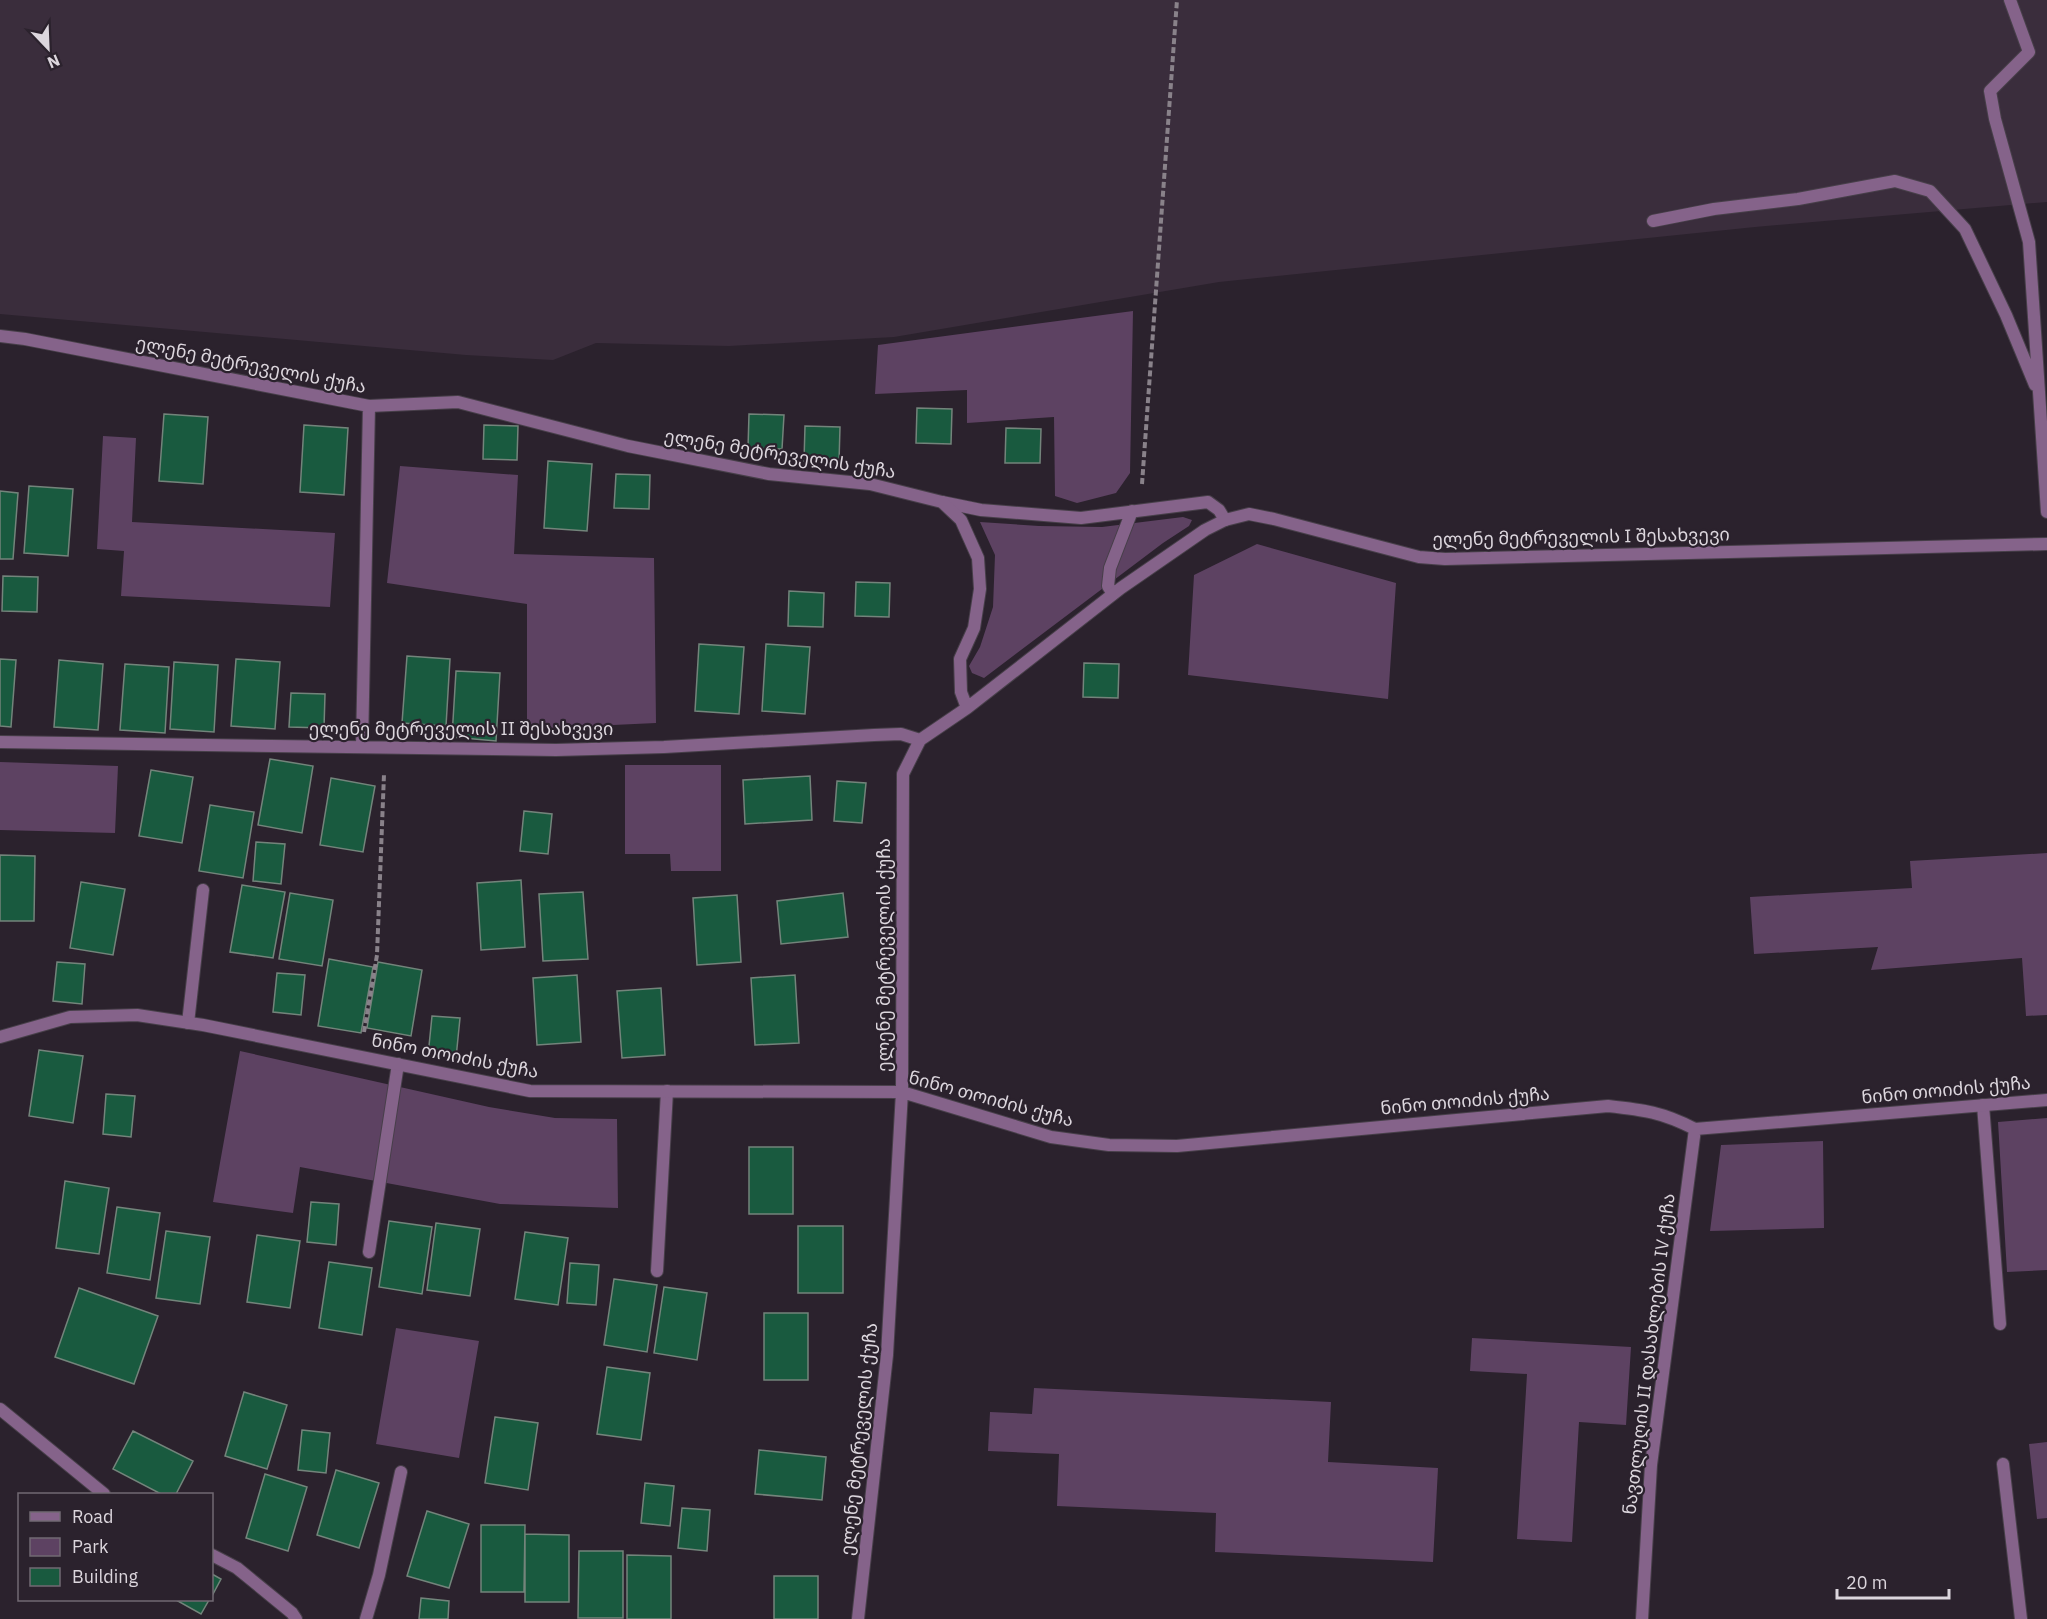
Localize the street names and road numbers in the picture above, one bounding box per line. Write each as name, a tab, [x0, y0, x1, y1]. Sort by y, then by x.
street label: ელენე მეტრეველის ქუჩა	[134, 331, 368, 398]
street label: ელენე მეტრეველის ქუჩა	[663, 424, 897, 483]
street label: ელენე მეტრეველის I შესახვევი	[1432, 522, 1730, 551]
street label: ელენე მეტრეველის II შესახვევი	[309, 717, 613, 740]
street label: ელენე მეტრეველის ქუჩა	[872, 838, 895, 1072]
street label: ნინო თოიძის ქუჩა	[370, 1028, 541, 1083]
street label: ნინო თოიძის ქუჩა	[906, 1065, 1076, 1132]
street label: ნინო თოიძის ქუჩა	[1860, 1071, 2032, 1108]
street label: ნინო თოიძის ქუჩა	[1379, 1082, 1551, 1119]
street label: ნავთლუღის II დასახლების IV ქუჩა	[1617, 1192, 1680, 1516]
street label: ელენე მეტრეველის ქუჩა	[835, 1321, 882, 1556]

